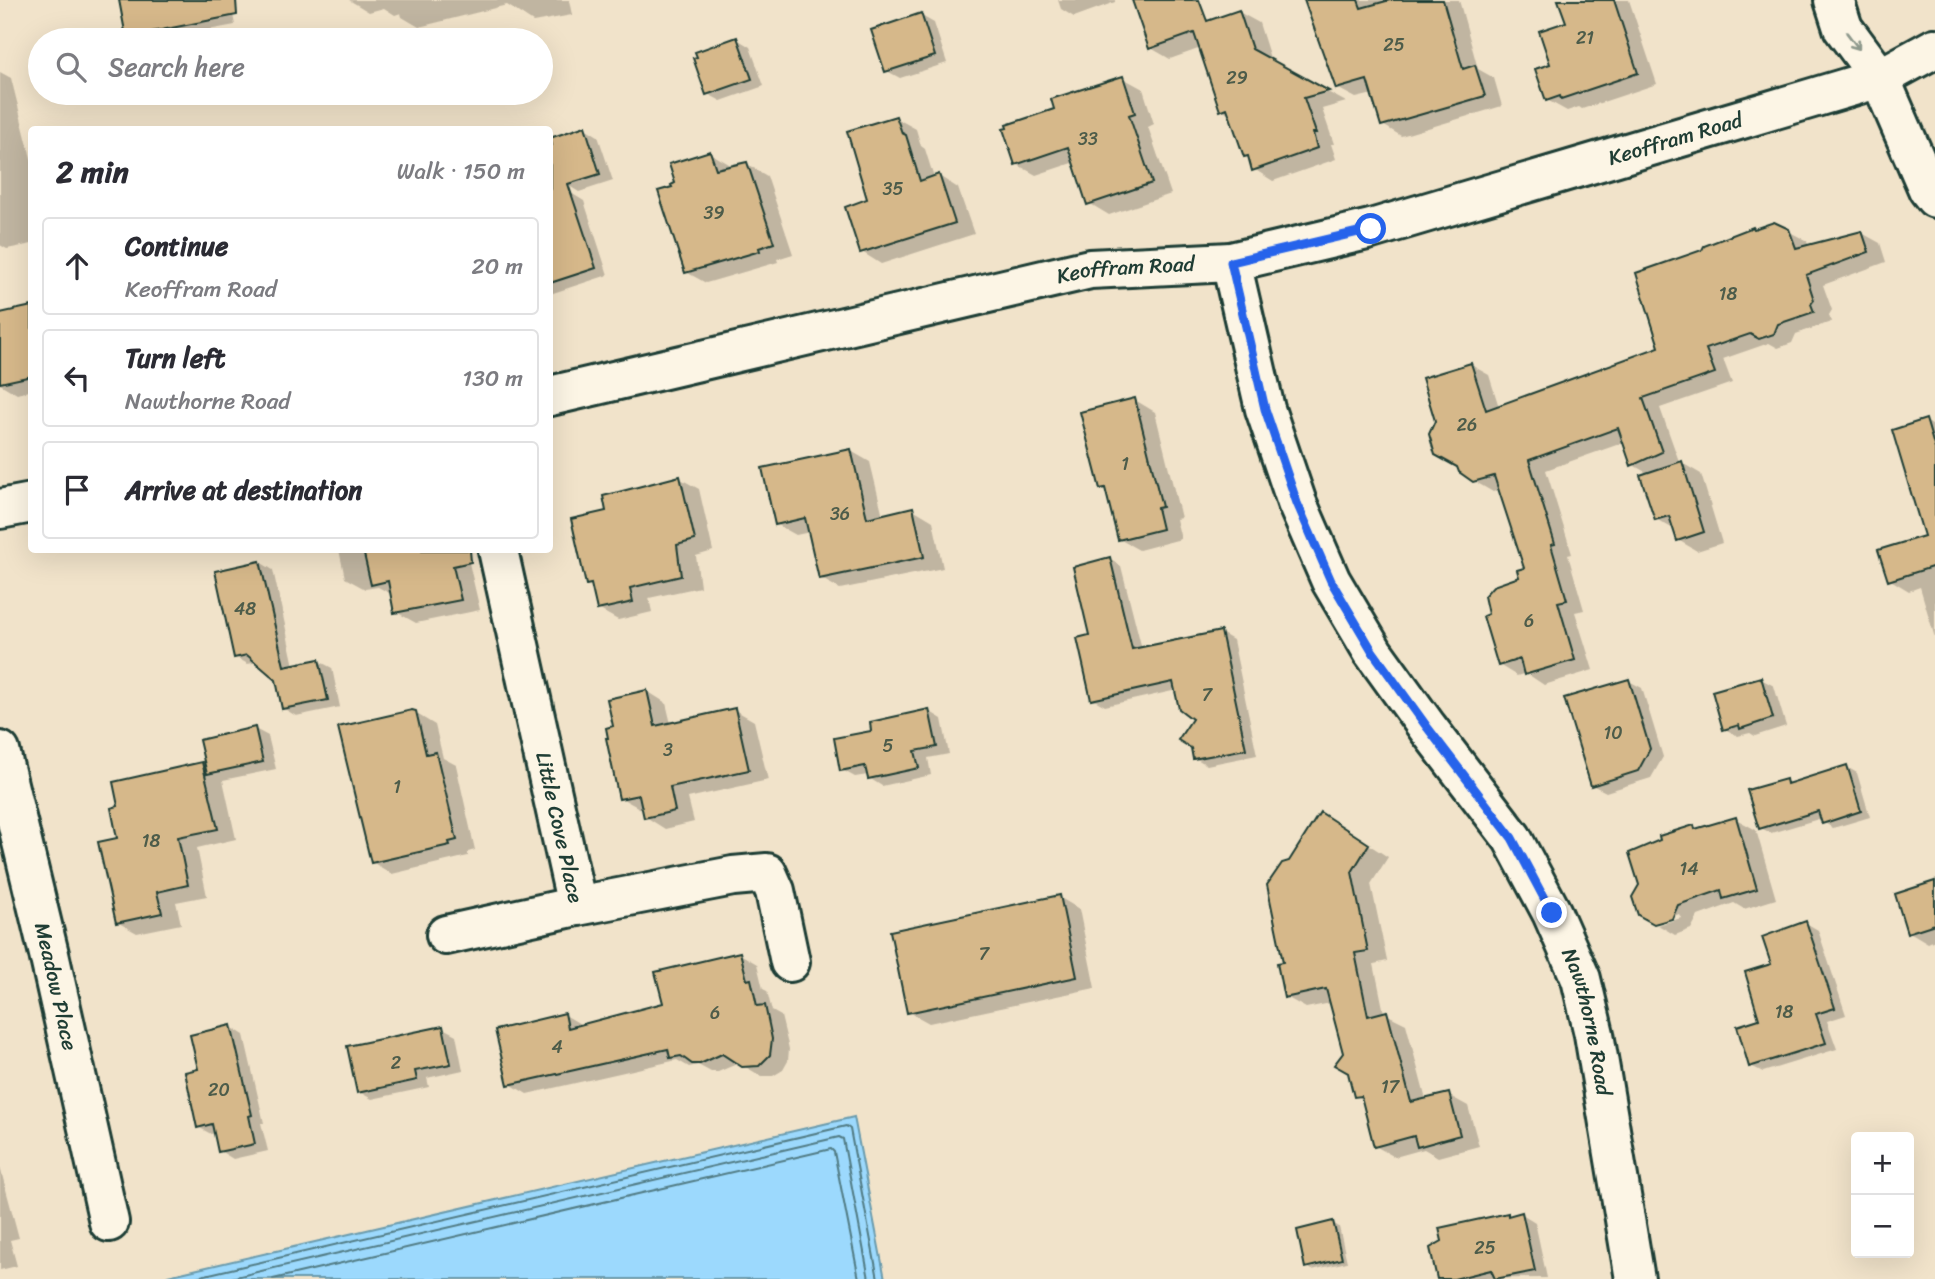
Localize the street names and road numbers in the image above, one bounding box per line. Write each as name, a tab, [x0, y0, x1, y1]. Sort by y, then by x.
street label: Keoffram Road	[1603, 100, 1749, 177]
street label: Keoffram Road	[1052, 245, 1197, 295]
street label: Little Cove Place	[524, 748, 595, 906]
street label: Meadow Place	[23, 918, 89, 1054]
street label: Nawthorne Road	[1550, 941, 1623, 1100]

